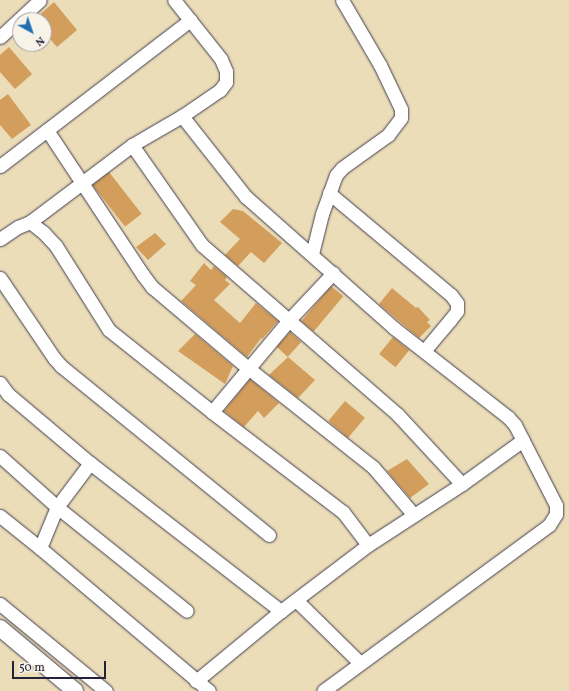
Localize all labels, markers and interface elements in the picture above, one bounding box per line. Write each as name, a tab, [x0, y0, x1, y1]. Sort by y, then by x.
north arrow	[12, 12, 52, 52]
text: N	[32, 32, 47, 49]
scale bar	[14, 653, 108, 679]
text: 50 m	[19, 660, 45, 676]

